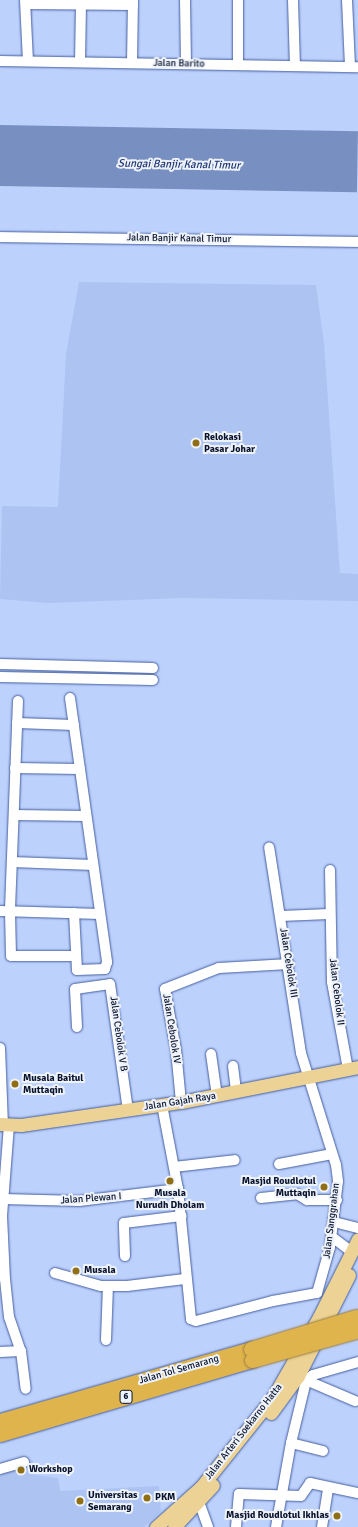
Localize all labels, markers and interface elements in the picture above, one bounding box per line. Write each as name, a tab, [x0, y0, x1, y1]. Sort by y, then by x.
street label: Jalan Barito	[153, 58, 205, 70]
water label: Sungai Banjir Kanal Timur	[118, 157, 240, 173]
street label: Jalan Banjir Kanal Timur	[127, 232, 231, 246]
place label: Relokasi Pasar Johar	[204, 431, 255, 454]
marker: Relokasi Pasar Johar	[191, 438, 201, 448]
street label: Jalan Cebolok III	[277, 927, 299, 999]
street label: Jalan Cebolok II	[326, 958, 346, 1026]
street label: Jalan Cebolok IV	[160, 993, 182, 1065]
street label: Jalan Cebolok V B	[107, 996, 129, 1072]
place label: Musala Baitul Muttaqin	[23, 1072, 83, 1096]
marker: Musala Baitul Muttaqin	[10, 1079, 20, 1089]
street label: Jalan Gajah Raya	[143, 1090, 217, 1114]
place label: Masjid Roudlotul Muttaqin	[242, 1175, 316, 1198]
marker: Musala Nurudh Dholam	[165, 1176, 175, 1186]
marker: Masjid Roudlotul Muttaqin	[319, 1182, 329, 1192]
street label: Jalan Sanggrahan	[321, 1182, 343, 1260]
place label: Musala Nurudh Dholam	[136, 1187, 204, 1210]
street label: Jalan Plewan I	[60, 1191, 122, 1207]
place label: Musala	[84, 1265, 116, 1277]
marker: Musala	[71, 1266, 81, 1276]
street label: Jalan Tol Semarang	[138, 1353, 220, 1387]
street label: Jalan Arteri Soekarno Hatta	[203, 1382, 285, 1482]
road number: 6	[119, 1390, 133, 1404]
place label: Workshop	[29, 1464, 73, 1476]
marker: Workshop	[16, 1465, 26, 1475]
place label: Universitas Semarang	[88, 1489, 137, 1512]
place label: PKM	[155, 1492, 175, 1504]
marker: PKM	[142, 1493, 152, 1503]
marker: Universitas Semarang	[75, 1496, 85, 1506]
place label: Masjid Roudlotul Ikhlas	[226, 1510, 329, 1522]
marker: Masjid Roudlotul Ikhlas	[332, 1511, 342, 1521]

